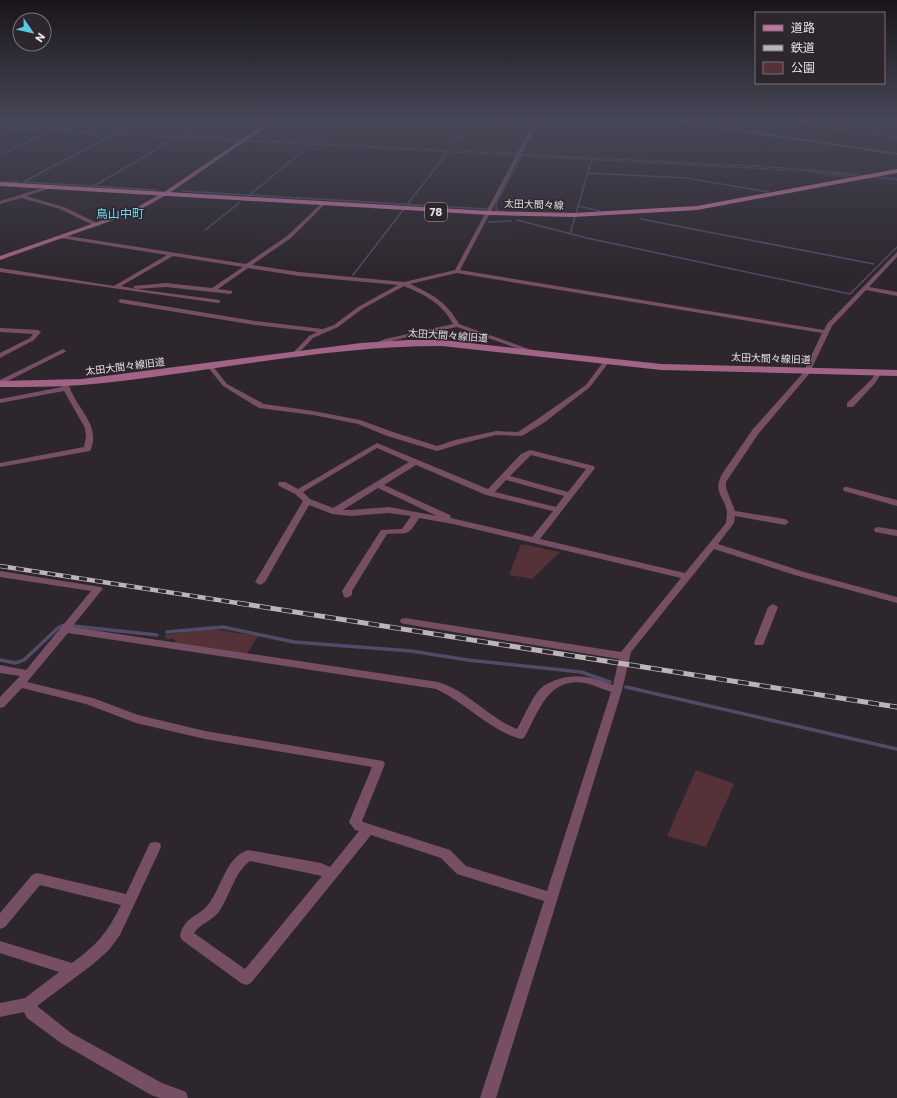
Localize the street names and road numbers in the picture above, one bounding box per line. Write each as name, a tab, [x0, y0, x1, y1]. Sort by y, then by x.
street label: 太田大間々線	[504, 196, 564, 213]
road number: 78	[425, 203, 447, 221]
street label: 太田大間々線旧道	[408, 325, 488, 346]
street label: 太田大間々線旧道	[731, 350, 811, 367]
street label: 太田大間々線旧道	[84, 354, 166, 379]

